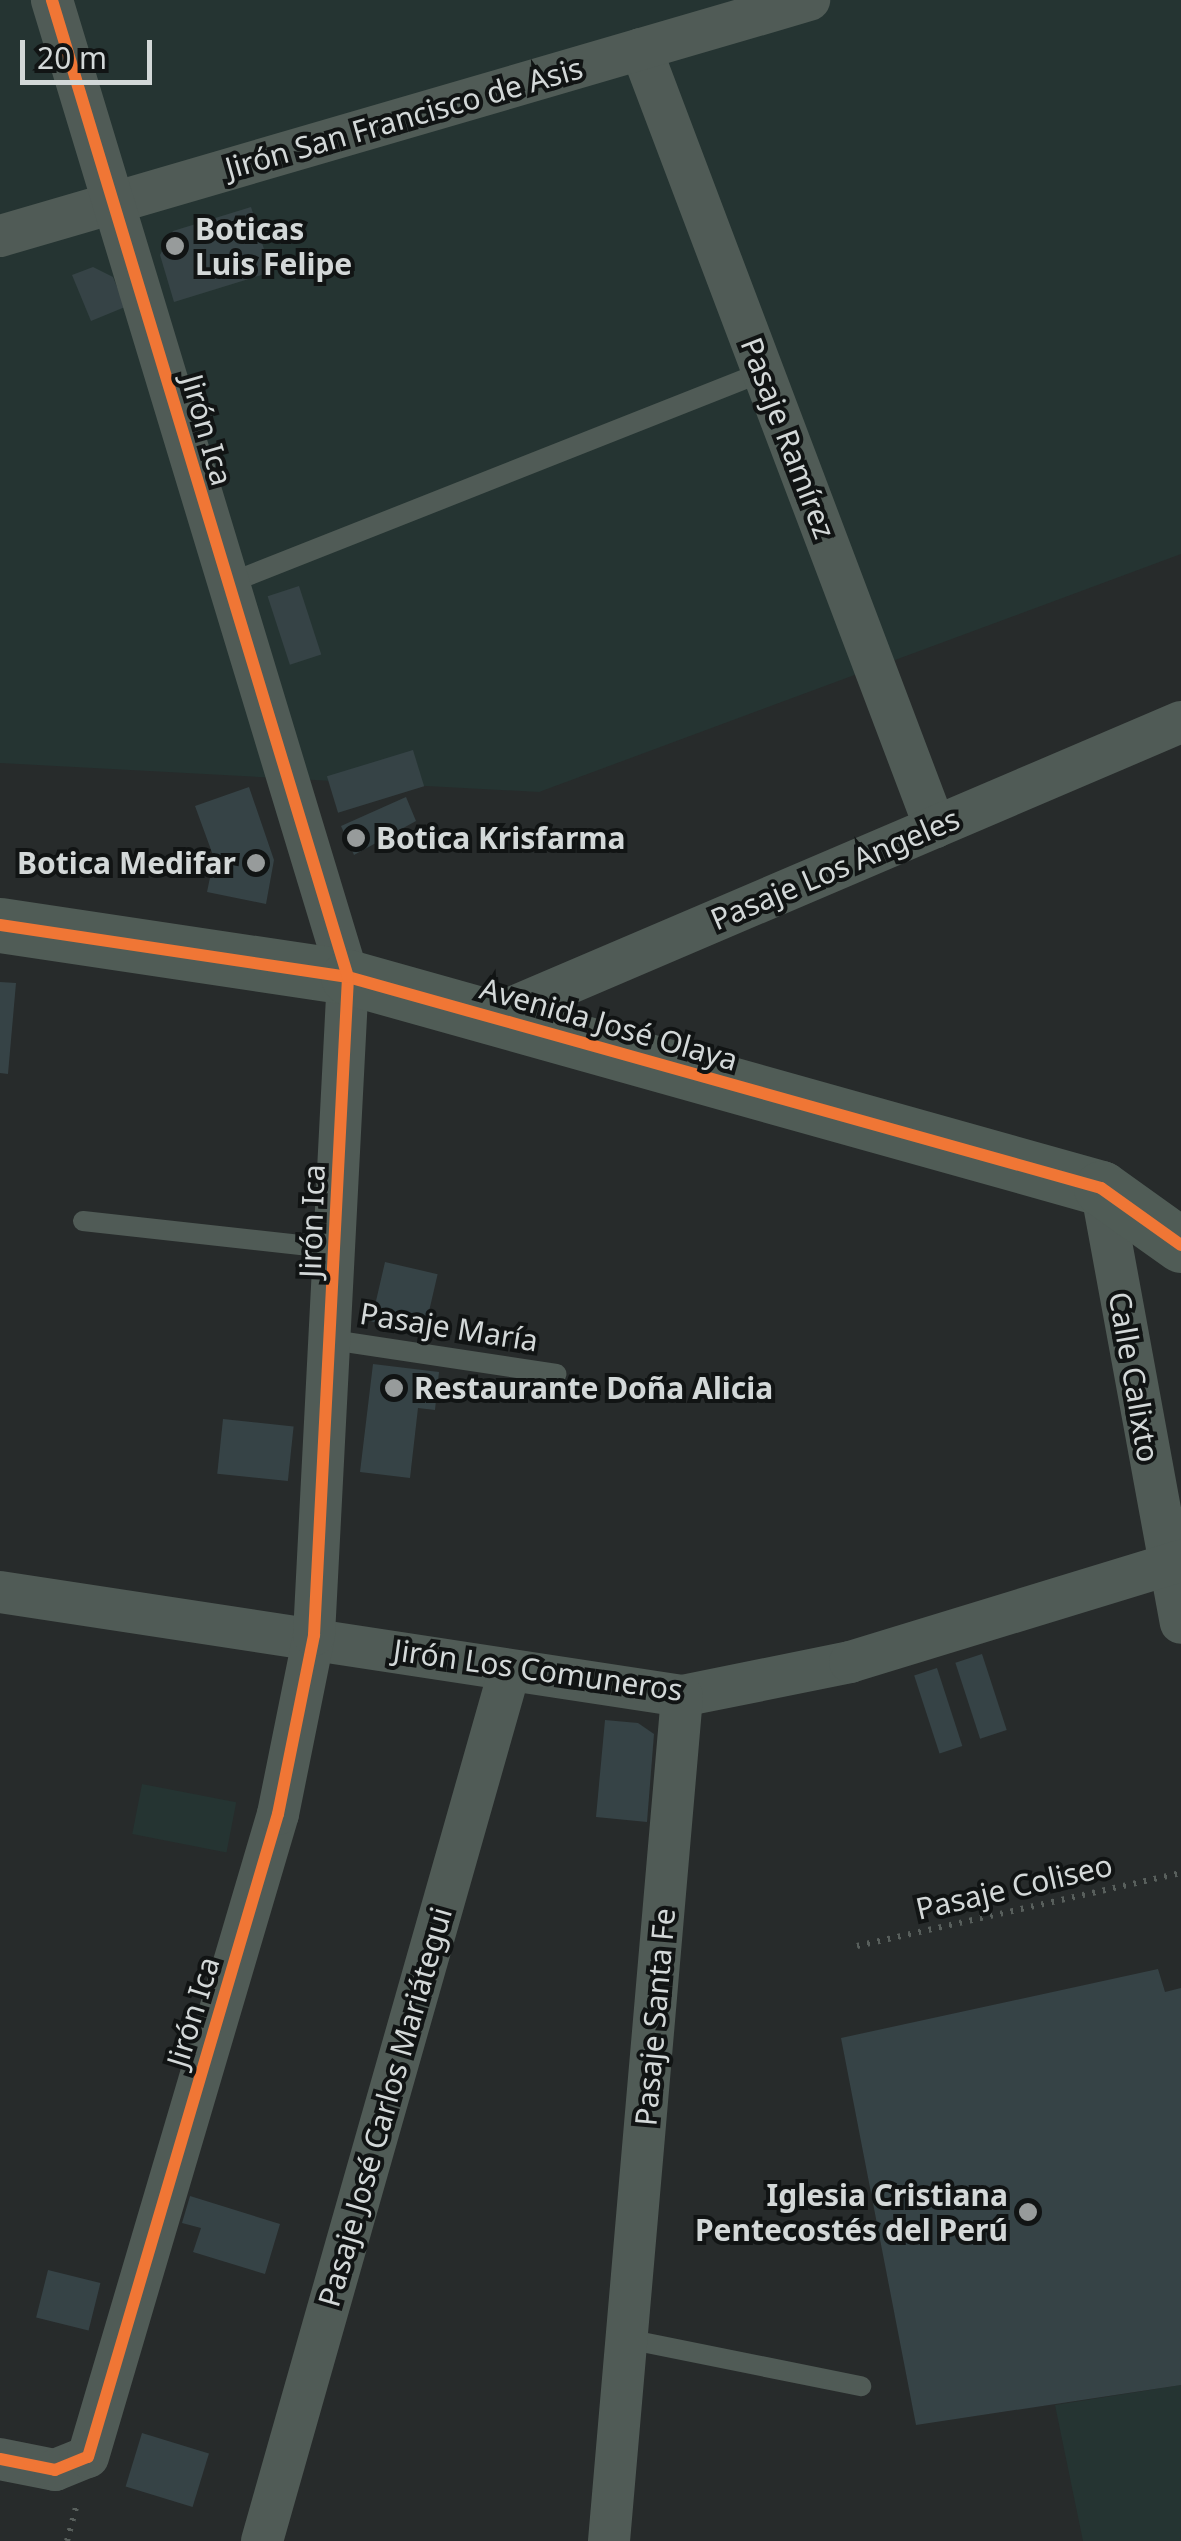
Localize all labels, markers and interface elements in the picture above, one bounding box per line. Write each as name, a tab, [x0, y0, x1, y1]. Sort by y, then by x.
scale bar	[25, 20, 158, 82]
text: 20 m	[37, 37, 107, 78]
street label: Jirón San Francisco de Asis	[221, 50, 587, 186]
place label: Boticas Luis Felipe	[195, 211, 352, 282]
marker: Boticas Luis Felipe	[164, 235, 186, 257]
street label: Pasaje Ramírez	[733, 332, 843, 544]
street label: Jirón Ica	[174, 370, 240, 490]
street label: Pasaje Los Angeles	[705, 800, 965, 938]
place label: Botica Krisfarma	[376, 820, 626, 856]
marker: Botica Krisfarma	[345, 827, 367, 849]
place label: Botica Medifar	[17, 845, 236, 881]
marker: Botica Medifar	[245, 852, 267, 874]
street label: Avenida José Olaya	[476, 970, 742, 1078]
street label: Jirón Ica	[292, 1164, 332, 1278]
street label: Calle Calixto	[1101, 1289, 1167, 1465]
street label: Pasaje María	[357, 1295, 541, 1359]
place label: Restaurante Doña Alicia	[414, 1370, 773, 1406]
marker: Restaurante Doña Alicia	[383, 1377, 405, 1399]
street label: Jirón Los Comuneros	[391, 1632, 685, 1708]
street label: Pasaje Coliseo	[912, 1847, 1116, 1927]
street label: Pasaje José Carlos Mariátegui	[311, 1903, 459, 2311]
street label: Pasaje Santa Fe	[628, 1907, 682, 2127]
street label: Jirón Ica	[159, 1952, 227, 2072]
place label: Iglesia Cristiana Pentecostés del Perú	[695, 2177, 1008, 2248]
marker: Iglesia Cristiana Pentecostés del Perú	[1017, 2201, 1039, 2223]

